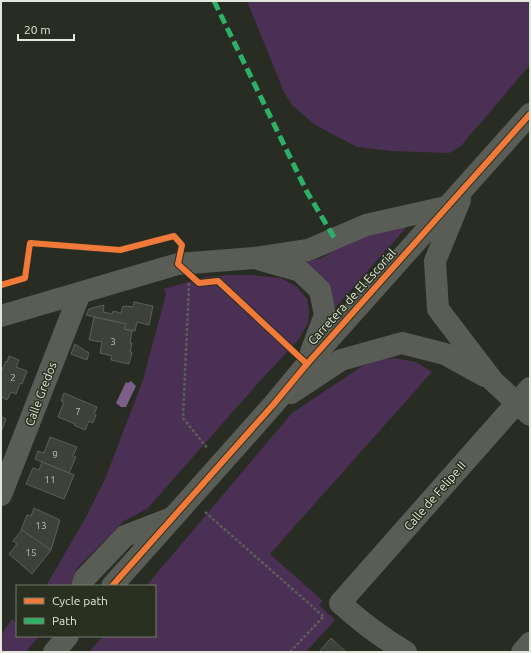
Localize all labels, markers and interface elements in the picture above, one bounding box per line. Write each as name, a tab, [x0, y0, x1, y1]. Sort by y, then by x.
scale bar	[18, 16, 74, 42]
text: 20 m	[24, 23, 51, 36]
street label: Carretera de El Escorial	[305, 246, 398, 347]
house number: 3	[110, 336, 116, 347]
street label: Calle Gredos	[22, 360, 59, 428]
house number: 2	[10, 372, 16, 383]
house number: 7	[75, 406, 81, 417]
house number: 9	[52, 449, 58, 460]
street label: Calle de Felipe II	[401, 459, 468, 533]
house number: 11	[44, 474, 56, 485]
house number: 13	[35, 520, 47, 531]
house number: 15	[25, 547, 37, 558]
legend	[16, 585, 156, 637]
text: Cycle path	[52, 594, 108, 607]
text: Path	[52, 614, 77, 627]

